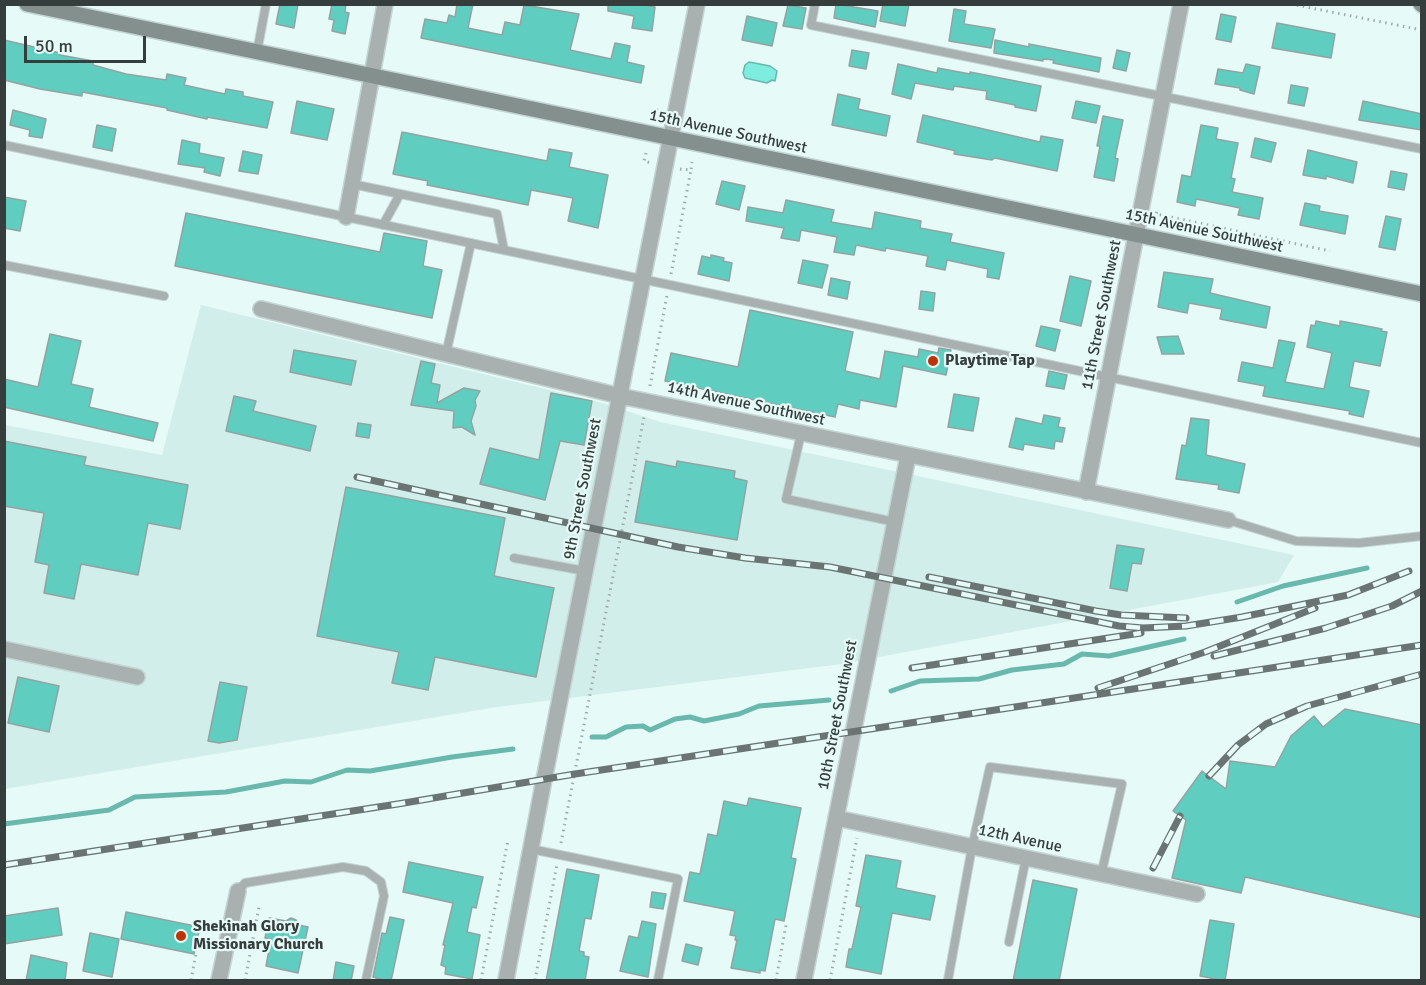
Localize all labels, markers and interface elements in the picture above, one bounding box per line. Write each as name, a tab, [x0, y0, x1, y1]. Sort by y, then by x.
scale bar	[27, 24, 148, 62]
text: 50 m	[35, 35, 73, 57]
street label: 15th Avenue Southwest	[647, 106, 809, 158]
street label: 15th Avenue Southwest	[1123, 205, 1285, 257]
street label: 11th Street Southwest	[1078, 238, 1126, 392]
place label: Playtime Tap	[945, 351, 1035, 371]
marker: Playtime Tap	[926, 354, 940, 368]
street label: 14th Avenue Southwest	[665, 378, 827, 430]
street label: 9th Street Southwest	[560, 417, 606, 561]
street label: 10th Street Southwest	[814, 638, 862, 792]
street label: 12th Avenue	[976, 821, 1064, 857]
place label: Shekinah Glory Missionary Church	[193, 917, 323, 955]
marker: Shekinah Glory Missionary Church	[174, 929, 188, 943]

